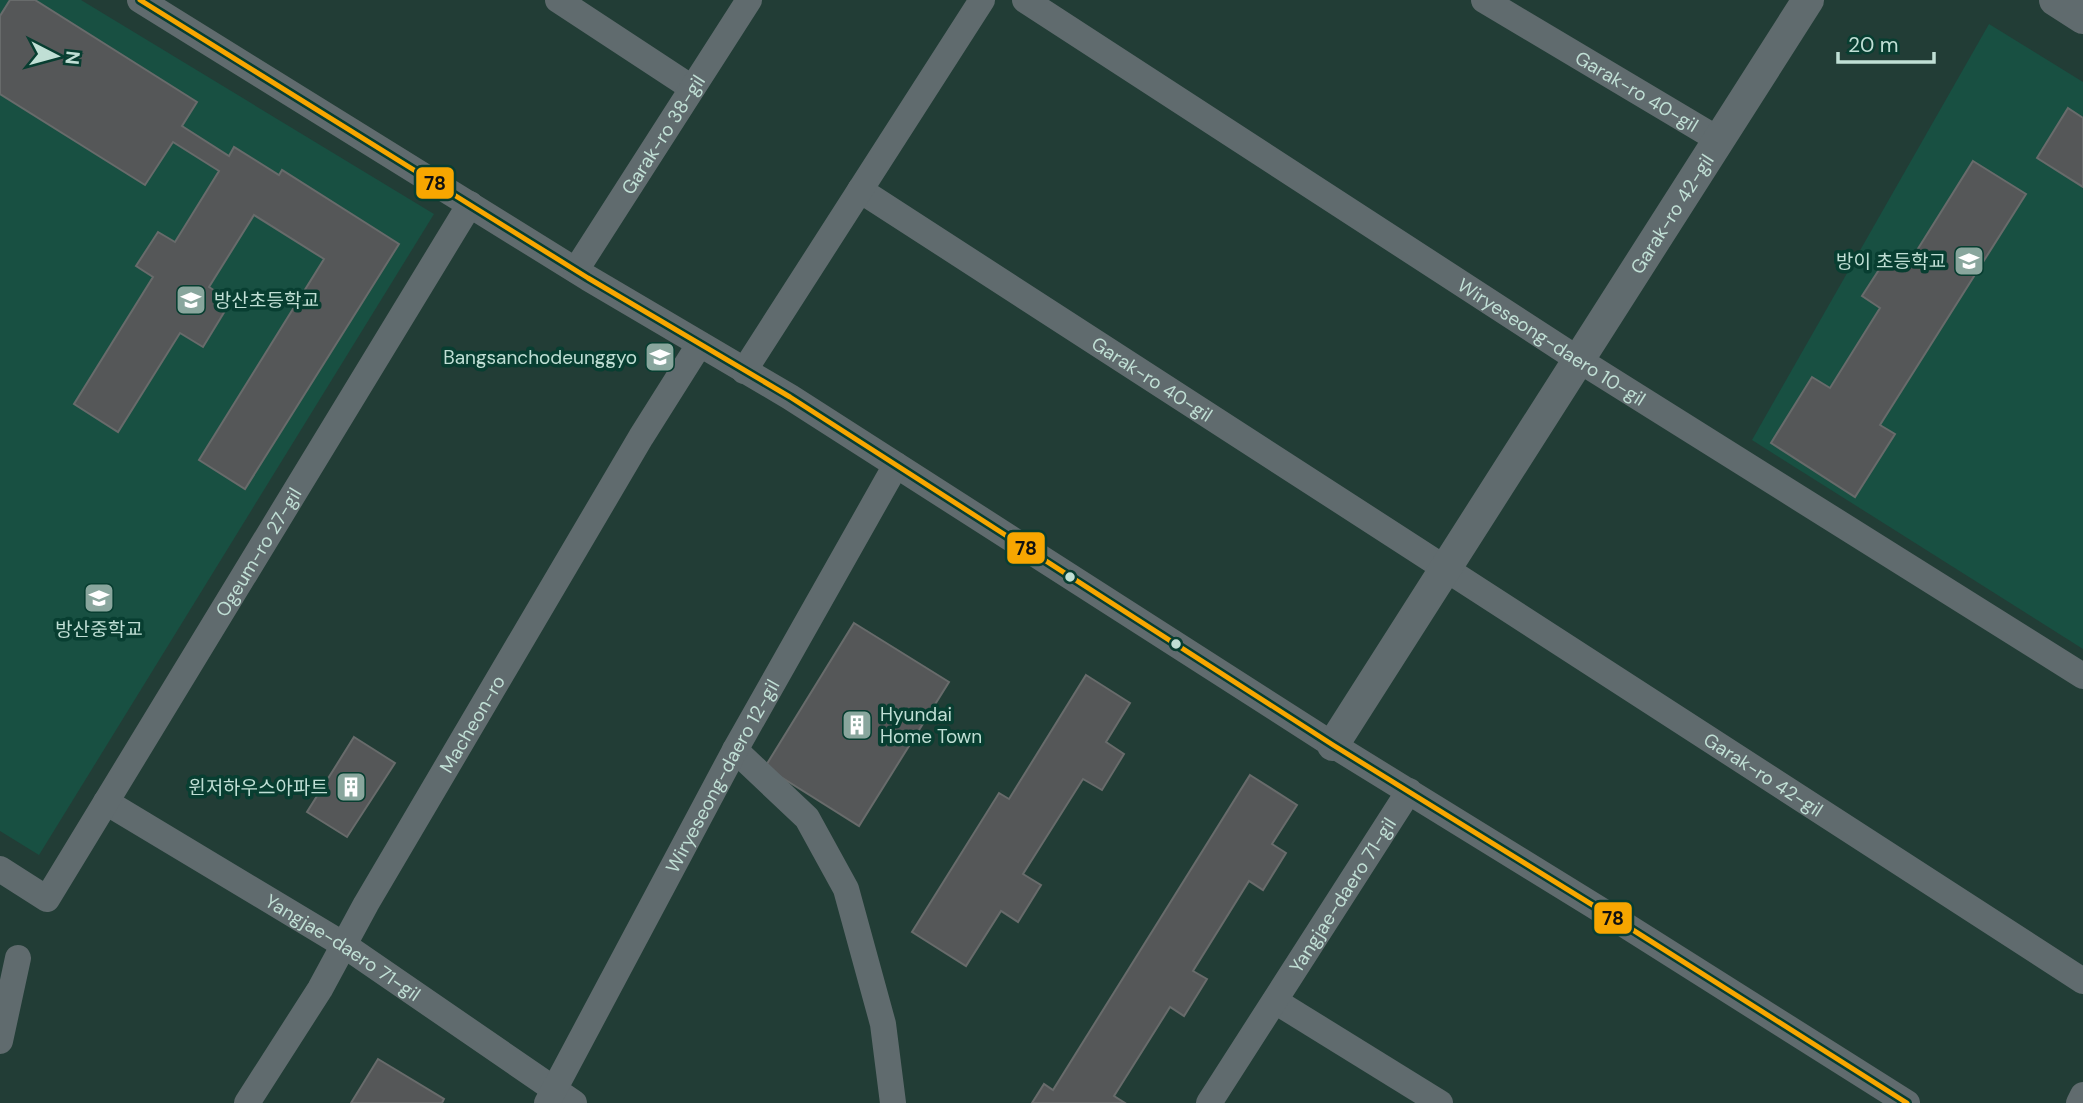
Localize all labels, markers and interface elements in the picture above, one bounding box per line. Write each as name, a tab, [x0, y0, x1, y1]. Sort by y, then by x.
north arrow	[21, 21, 91, 91]
scale bar	[1838, 21, 1934, 65]
text: 20 m	[1848, 31, 1899, 59]
street label: Garak-ro 40-gil	[1571, 45, 1703, 137]
text: N	[59, 50, 86, 66]
street label: Garak-ro 38-gil	[615, 70, 710, 199]
street label: Garak-ro 42-gil	[1624, 149, 1719, 278]
line badge: 78	[415, 166, 455, 200]
text: 78	[424, 171, 446, 196]
school or university icon: 방이 초등학교	[1952, 244, 1986, 278]
place label: 방이 초등학교	[1836, 249, 1946, 274]
street label: Wiryeseong-daero 10-gil	[1453, 272, 1651, 411]
school or university icon: 방산초등학교	[174, 283, 208, 317]
place label: 방산초등학교	[214, 288, 319, 313]
street label: Garak-ro 40-gil	[1087, 331, 1217, 427]
school or university icon: Bangsanchodeunggyo	[643, 340, 677, 374]
place label: Bangsanchodeunggyo	[443, 345, 637, 370]
street label: Ogeum-ro 27-gil	[209, 483, 307, 621]
line badge: 78	[1006, 531, 1046, 565]
text: 78	[1015, 536, 1037, 561]
unlabelled marker	[1063, 570, 1077, 584]
school or university icon: 방산중학교	[82, 581, 116, 615]
place label: 방산중학교	[55, 617, 143, 642]
unlabelled marker	[1169, 637, 1183, 651]
street label: Macheon-ro	[434, 670, 511, 777]
street label: Wiryeseong-daero 12-gil	[659, 675, 785, 877]
place label: Hyundai Home Town	[880, 702, 982, 749]
building icon: Hyundai Home Town	[840, 708, 874, 742]
street label: Garak-ro 42-gil	[1699, 727, 1828, 822]
building icon: 윈저하우스아파트	[334, 770, 368, 804]
place label: 윈저하우스아파트	[188, 775, 328, 800]
street label: Yangjae-daero 71-gil	[1283, 813, 1401, 978]
street label: Yangjae-daero 71-gil	[261, 888, 425, 1006]
line badge: 78	[1593, 901, 1633, 935]
text: 78	[1602, 906, 1624, 931]

